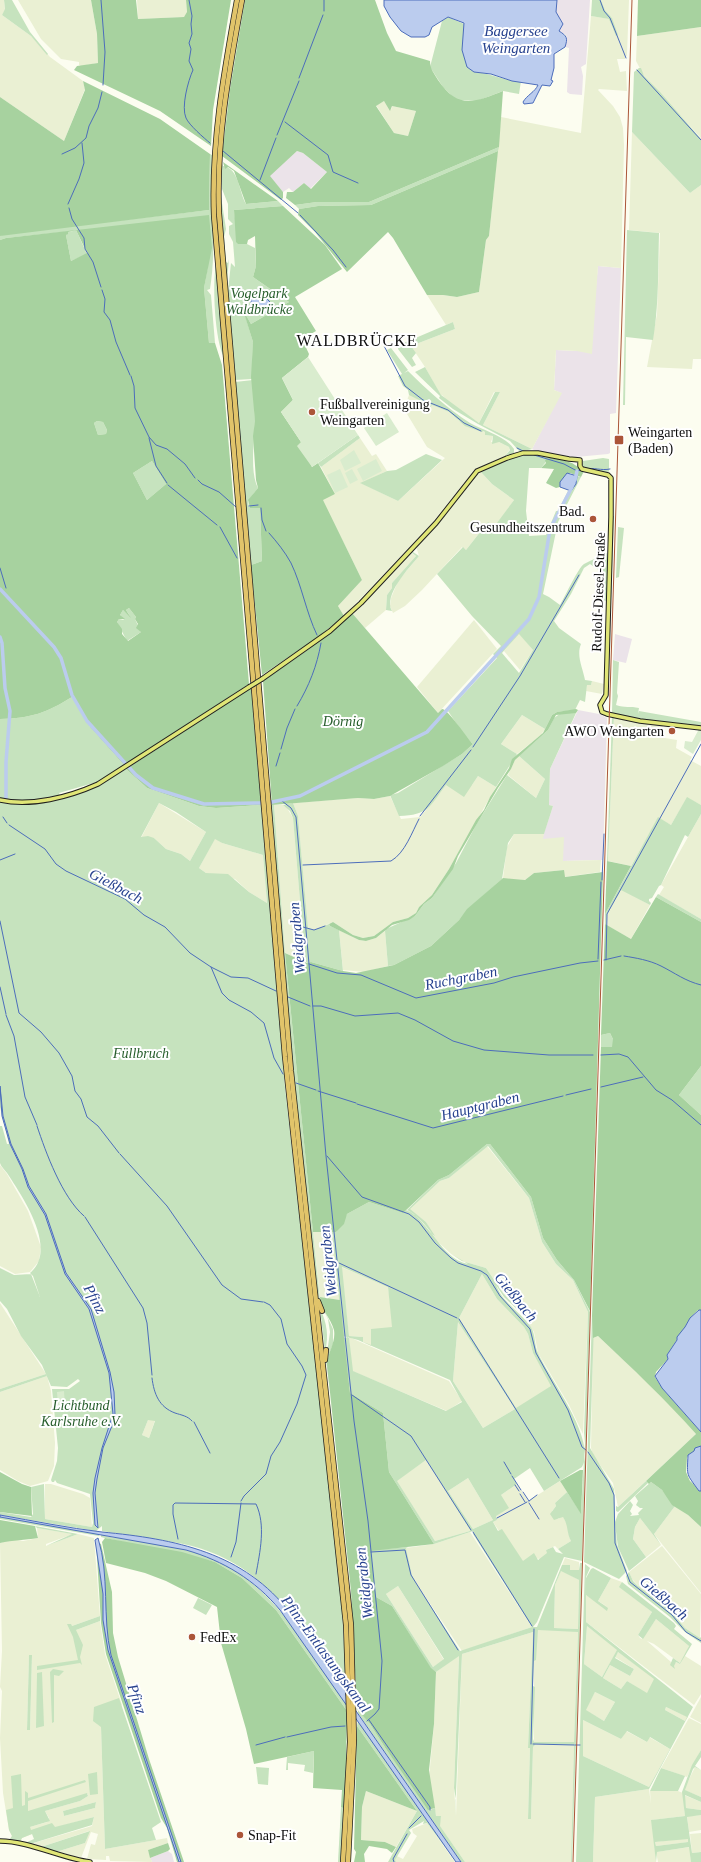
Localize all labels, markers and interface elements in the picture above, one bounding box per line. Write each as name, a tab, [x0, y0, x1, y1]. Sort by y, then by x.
water label: Baggersee Weingarten	[482, 23, 550, 56]
park label: Vogelpark Waldbrücke	[226, 286, 292, 317]
district label: WALDBRÜCKE	[296, 332, 418, 349]
place label: Fußballvereinigung Weingarten	[320, 397, 430, 428]
marker: Fußballvereinigung Weingarten	[307, 407, 317, 417]
place label: Weingarten (Baden)	[628, 425, 692, 457]
marker: Weingarten (Baden)	[613, 434, 625, 446]
place label: Bad. Gesundheitszentrum	[470, 504, 585, 535]
marker: Bad. Gesundheitszentrum	[588, 514, 598, 524]
street label: Rudolf-Diesel-Straße	[589, 532, 608, 652]
park label: Dörnig	[322, 714, 363, 729]
place label: AWO Weingarten	[564, 724, 664, 739]
marker: AWO Weingarten	[667, 726, 677, 736]
water label: Gießbach	[86, 865, 146, 907]
water label: Weidgraben	[286, 901, 308, 975]
water label: Ruchgraben	[423, 963, 499, 993]
park label: Füllbruch	[112, 1046, 169, 1061]
water label: Hauptgraben	[438, 1089, 521, 1124]
water label: Weidgraben	[316, 1224, 340, 1298]
water label: Gießbach	[491, 1269, 541, 1325]
water label: Pfinz	[80, 1281, 109, 1317]
park label: Lichtbund Karlsruhe e.V.	[40, 1398, 121, 1429]
water label: Weidgraben	[352, 1546, 376, 1620]
water label: Gießbach	[637, 1573, 691, 1623]
water label: Pfinz-Entlastungskanal	[278, 1592, 374, 1715]
place label: FedEx	[200, 1630, 237, 1645]
marker: FedEx	[187, 1632, 197, 1642]
water label: Pfinz	[124, 1681, 150, 1716]
place label: Snap-Fit	[248, 1828, 296, 1843]
marker: Snap-Fit	[235, 1830, 245, 1840]

